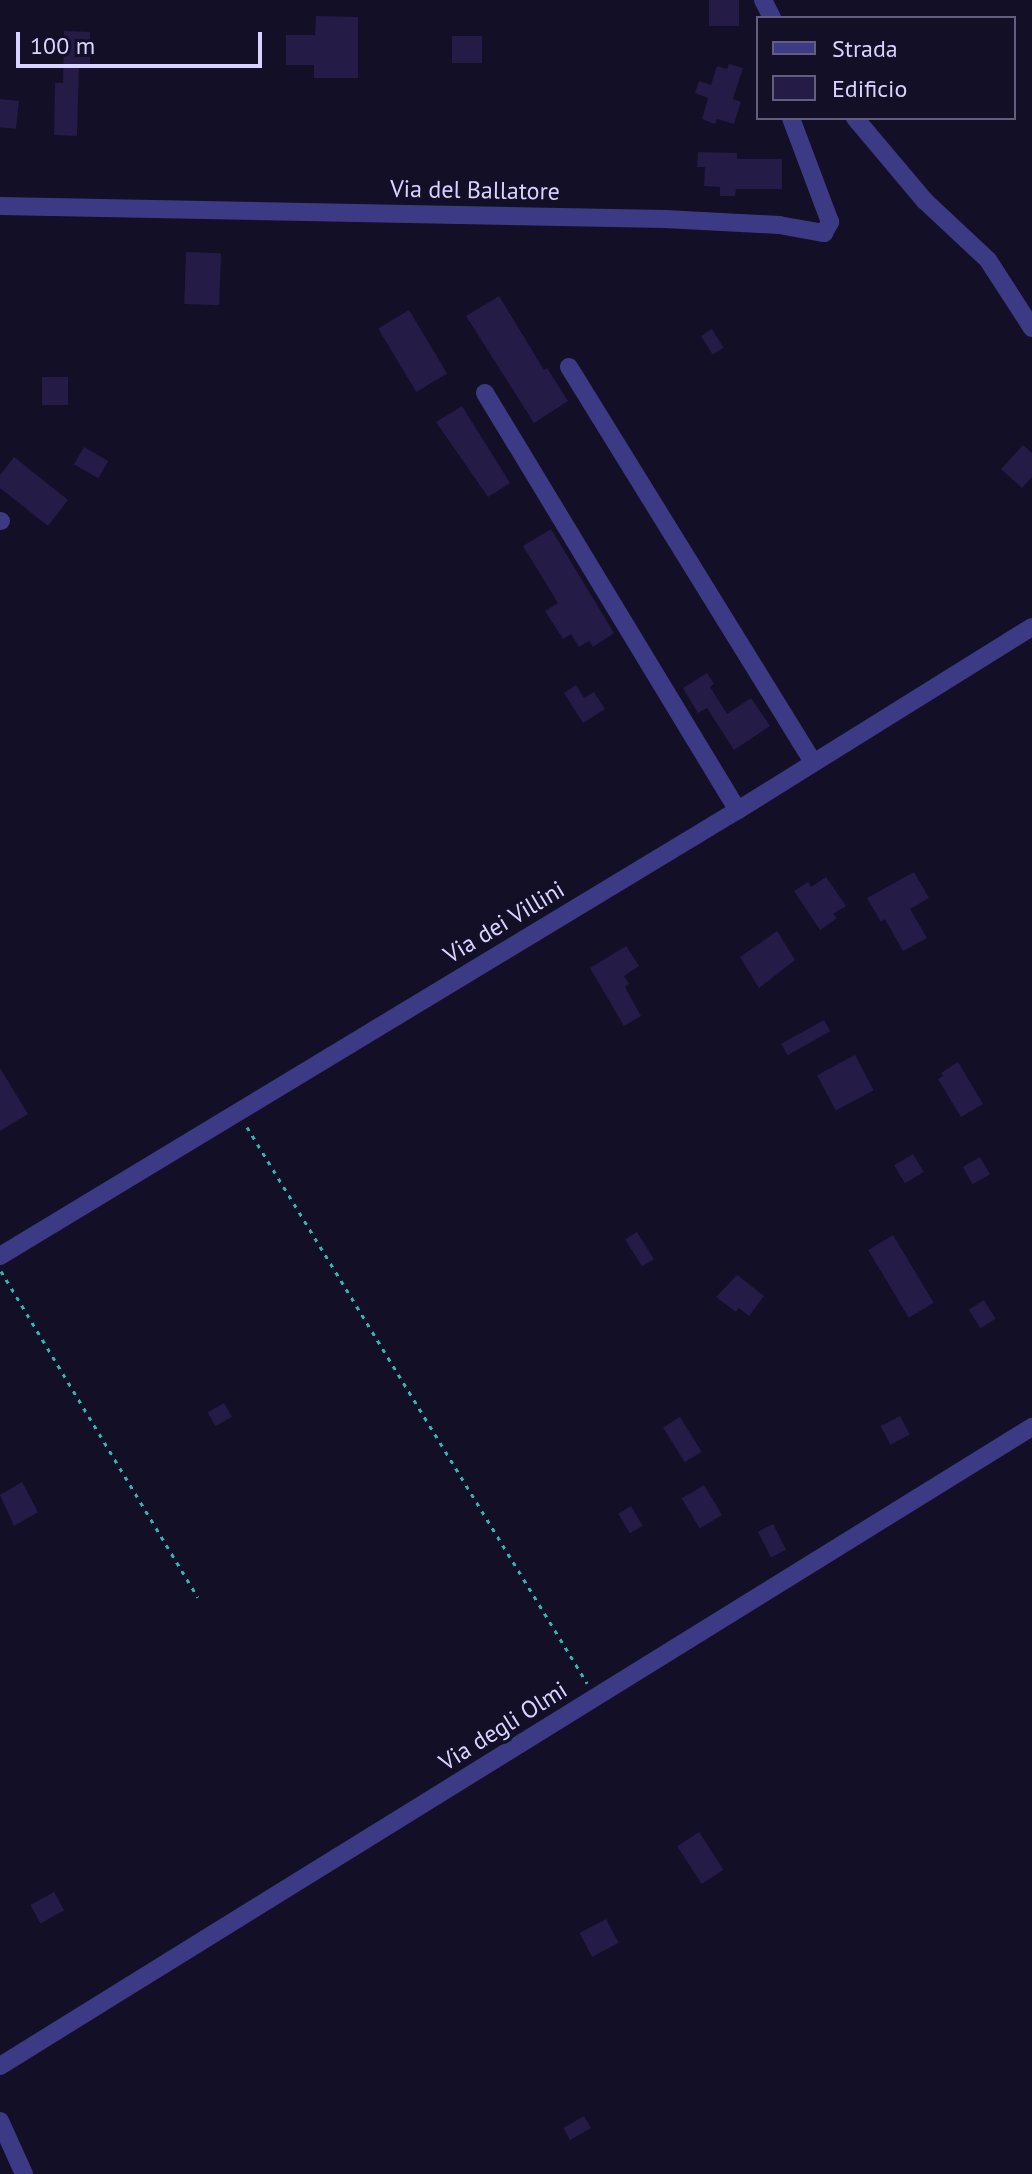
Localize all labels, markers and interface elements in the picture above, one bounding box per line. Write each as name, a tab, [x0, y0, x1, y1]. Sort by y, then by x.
scale bar	[20, 16, 266, 66]
legend	[756, 16, 1016, 120]
text: 100 m	[30, 30, 95, 61]
text: Strada	[832, 33, 898, 64]
text: Edificio	[832, 73, 907, 104]
street label: Via del Ballatore	[390, 174, 560, 206]
street label: Via dei Villini	[438, 875, 570, 969]
street label: Via degli Olmi	[434, 1675, 572, 1777]

